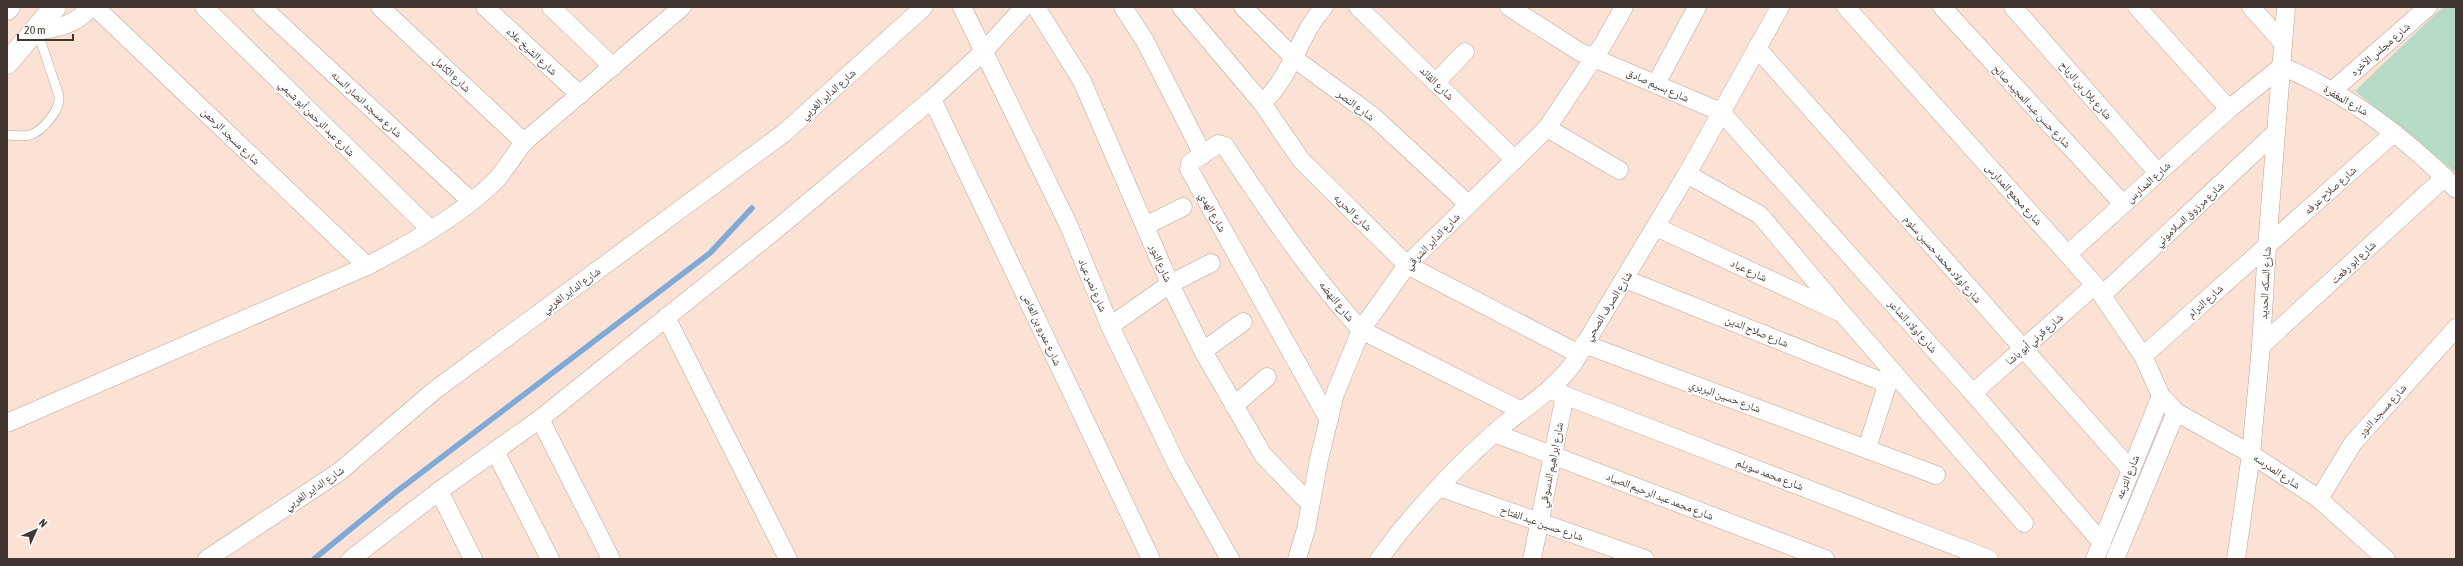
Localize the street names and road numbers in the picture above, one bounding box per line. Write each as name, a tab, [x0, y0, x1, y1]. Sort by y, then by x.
street label: شارع مجلس الآخره	[2348, 20, 2413, 79]
street label: شارع الشيخ علاء	[504, 25, 560, 78]
street label: شارع الكامل	[430, 54, 473, 95]
street label: شارع بلال بن الرباح	[2057, 58, 2115, 122]
street label: شارع حسن عبد المجيد صالح	[1990, 62, 2073, 151]
street label: شارع القائد	[1417, 64, 1457, 103]
street label: شارع الداير الغربي	[798, 66, 860, 124]
street label: شارع بسيم صادق	[1624, 66, 1691, 106]
street label: شارع مسجد انصار السنه	[329, 68, 405, 140]
street label: شارع عبد الرحمن أبو شيمي	[275, 77, 358, 160]
street label: شارع المغفرة	[2321, 82, 2371, 118]
street label: شارع النصر	[1334, 86, 1377, 124]
street label: شارع مسجد الرحمن	[199, 105, 263, 167]
street label: شارع المدارس	[2123, 159, 2173, 206]
street label: شارع مجمع المدارس	[1982, 161, 2045, 228]
street label: شارع صلاح عرفه	[2302, 164, 2359, 217]
street label: شارع مرزوق السلاموني	[2152, 179, 2228, 251]
street label: شارع الهدي	[1195, 190, 1229, 235]
street label: شارع الحريه	[1331, 191, 1374, 234]
street label: شارع الداير الشرقي	[1402, 210, 1464, 274]
street label: شارع اولاد محمد حسين سلوم	[1901, 213, 1984, 306]
street label: شارع ابو رفعت	[2328, 238, 2379, 287]
street label: شارع النور	[1146, 241, 1175, 284]
street label: شارع السكه الحديد	[2257, 246, 2274, 320]
street label: شارع عباد	[1729, 256, 1769, 284]
street label: شارع نصر عياد	[1075, 257, 1110, 314]
street label: شارع الداير الغربي	[539, 265, 604, 318]
street label: شارع الصرف الصحي	[1582, 269, 1637, 344]
street label: شارع النهضه	[1316, 278, 1357, 324]
street label: شارع الترام	[2185, 282, 2226, 321]
street label: شارع عمرو بن العاص	[1019, 291, 1064, 368]
street label: شارع اولاد الشاعر	[1885, 296, 1940, 356]
street label: شارع قرني أبو باشا	[2002, 310, 2067, 369]
street label: شارع صلاح الدين	[1723, 313, 1790, 350]
street label: شارع حسين البربري	[1687, 377, 1763, 417]
street label: شارع مسجد النور	[2355, 381, 2409, 440]
street label: شارع ابراهيم الدسوقي	[1537, 421, 1568, 509]
street label: شارع المدرسه	[2251, 451, 2303, 492]
street label: شارع الترعه	[2113, 453, 2142, 501]
street label: شارع محمد سويلم	[1734, 456, 1805, 494]
street label: شارع الداير الغربي	[282, 464, 348, 515]
street label: شارع محمد عبد الرحيم الصياد	[1604, 470, 1715, 524]
street label: شارع حسين عبد الفتاح	[1499, 503, 1585, 544]

